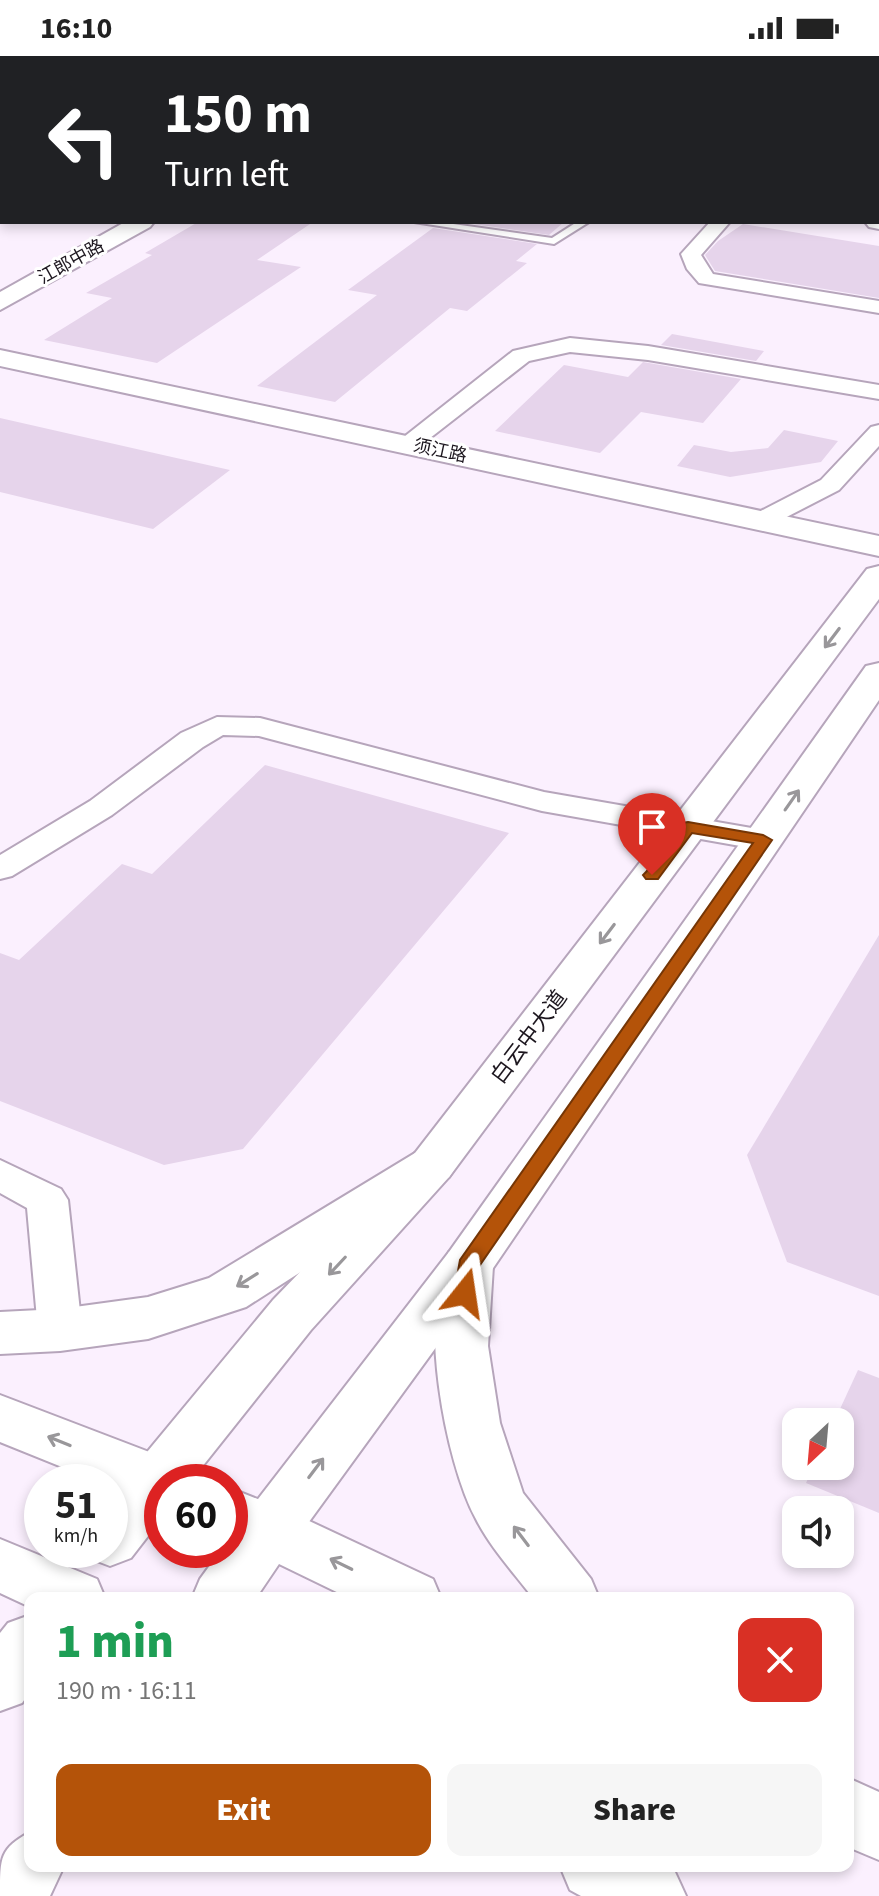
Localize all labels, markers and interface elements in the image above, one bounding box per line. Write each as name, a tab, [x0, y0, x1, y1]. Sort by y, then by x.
text: 16:10	[40, 7, 112, 50]
text: 150 m	[164, 75, 312, 154]
icon: left	[32, 88, 136, 192]
text: Turn left	[164, 149, 289, 200]
street label: 江郎中路	[33, 234, 109, 290]
street label: 须江路	[411, 433, 469, 469]
one-way arrow	[823, 627, 840, 648]
one-way arrow	[784, 789, 800, 811]
pin	[618, 793, 686, 875]
icon: arrive	[630, 805, 674, 849]
one-way arrow	[598, 923, 615, 944]
street label: 白云中大道	[483, 983, 575, 1091]
position arrow	[423, 1251, 507, 1335]
one-way arrow	[328, 1256, 347, 1276]
one-way arrow	[236, 1273, 259, 1289]
north arrow	[782, 1408, 854, 1480]
map controls	[782, 1408, 854, 1568]
one-way arrow	[47, 1433, 72, 1447]
one-way arrow	[307, 1457, 324, 1479]
speed limit sign: 60	[144, 1464, 248, 1568]
text: 51	[55, 1477, 97, 1534]
button: sound	[782, 1496, 854, 1568]
text: km/h	[54, 1522, 98, 1550]
one-way arrow	[513, 1526, 530, 1547]
one-way arrow	[329, 1556, 353, 1571]
text: 1 min	[56, 1608, 174, 1676]
button: close	[738, 1618, 822, 1702]
text: 190 m · 16:11	[56, 1672, 197, 1709]
button: Exit	[56, 1764, 431, 1856]
button: Share	[447, 1764, 822, 1856]

